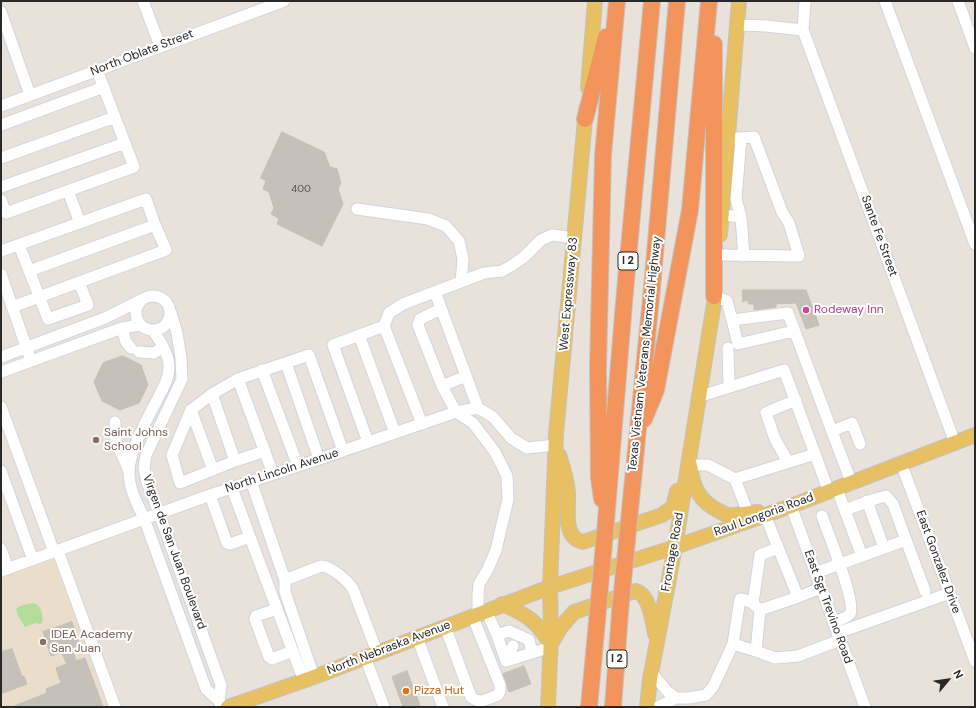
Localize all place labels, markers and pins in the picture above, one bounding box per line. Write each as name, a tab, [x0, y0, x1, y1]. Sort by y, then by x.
place label: Rodeway Inn	[814, 303, 884, 317]
marker: Rodeway Inn	[801, 305, 811, 315]
place label: Saint Johns School	[104, 426, 168, 454]
marker: Saint Johns School	[91, 435, 101, 445]
place label: IDEA Academy San Juan	[51, 628, 133, 656]
marker: IDEA Academy San Juan	[38, 637, 48, 647]
place label: Pizza Hut	[414, 684, 464, 698]
marker: Pizza Hut	[401, 686, 411, 696]

